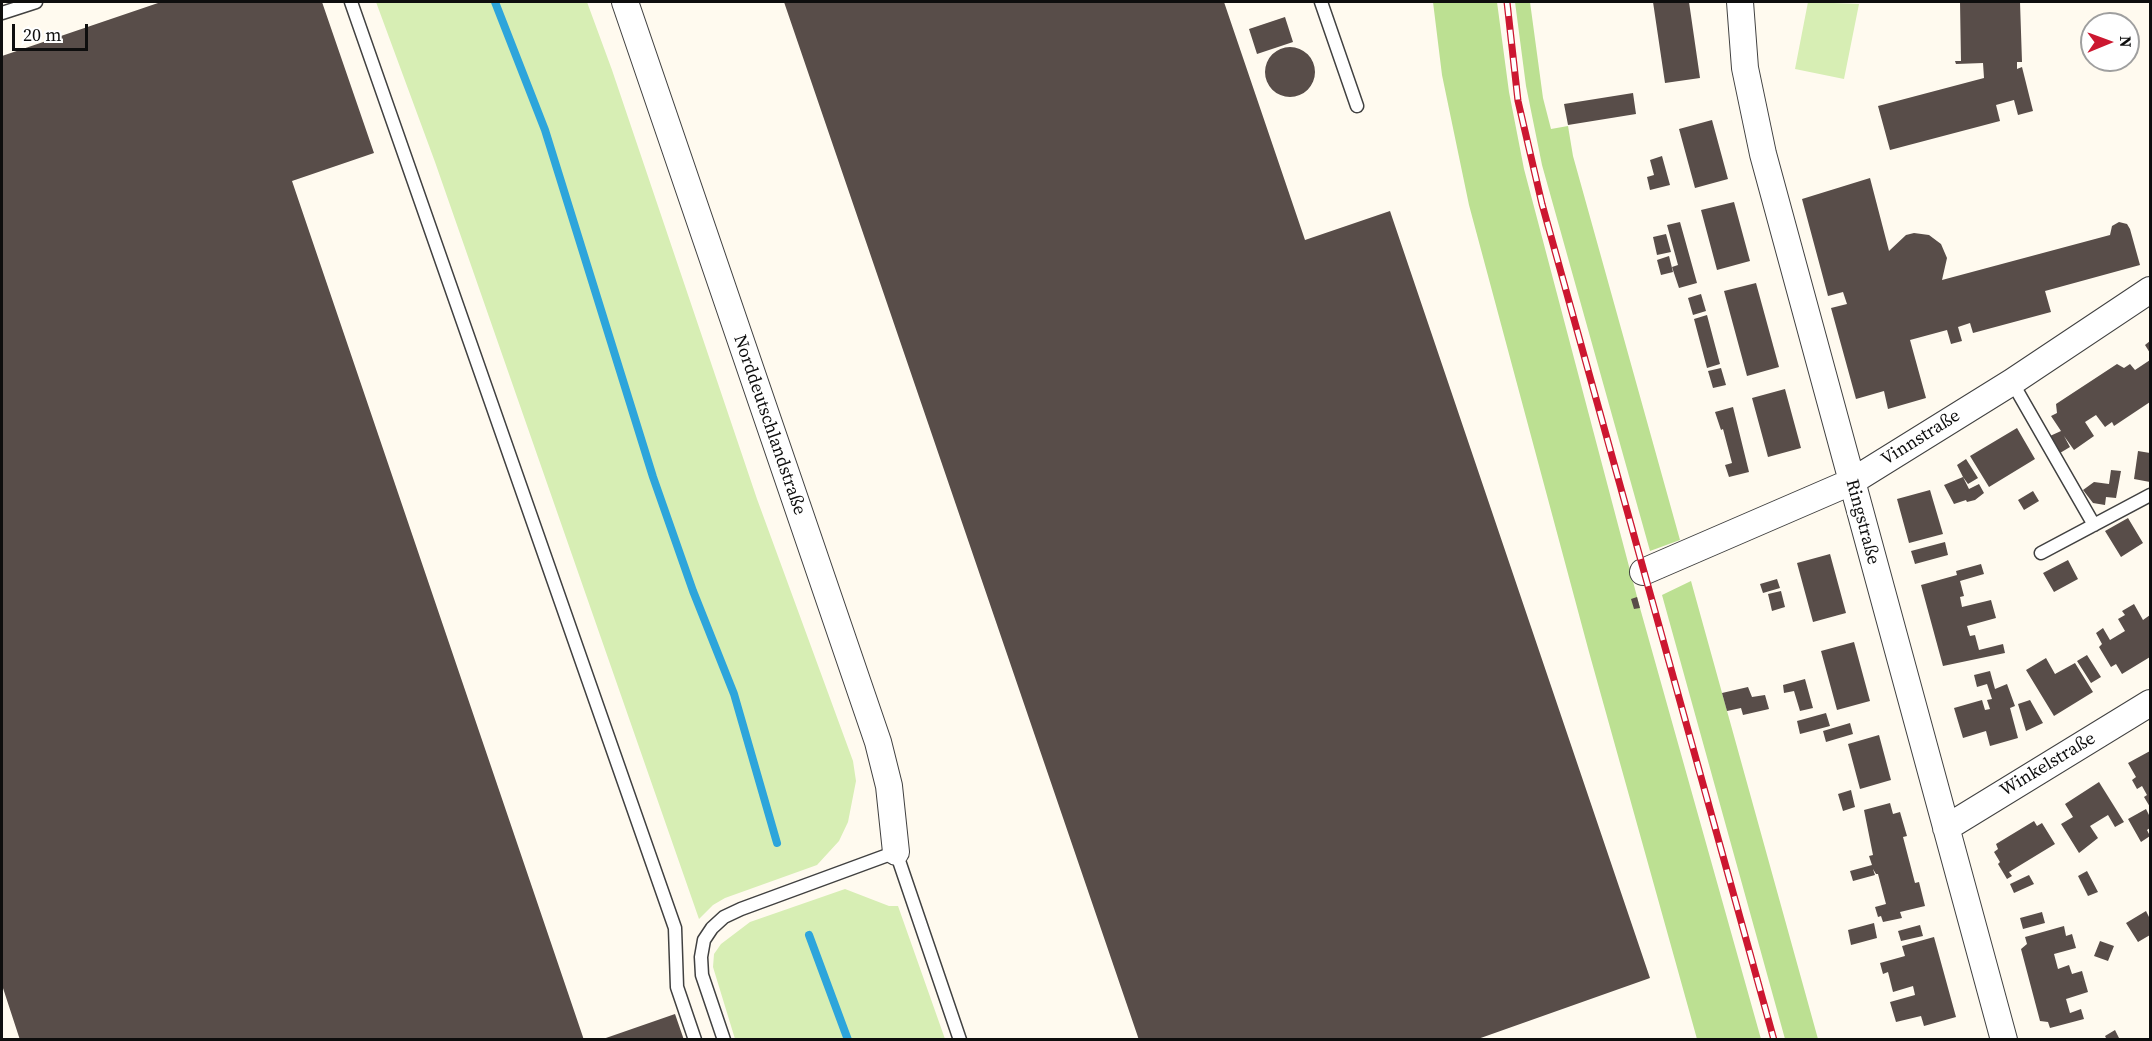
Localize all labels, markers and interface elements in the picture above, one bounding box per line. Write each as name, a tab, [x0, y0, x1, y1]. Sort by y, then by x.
scale bar	[15, 12, 92, 50]
north arrow	[2080, 12, 2140, 72]
text: 20 m	[23, 22, 61, 47]
text: N	[2115, 36, 2137, 48]
street label: Norddeutschlandstraße	[728, 332, 810, 518]
street label: Vinnstraße	[1878, 405, 1964, 471]
street label: Ringstraße	[1840, 477, 1884, 567]
street label: Winkelstraße	[1997, 728, 2099, 802]

